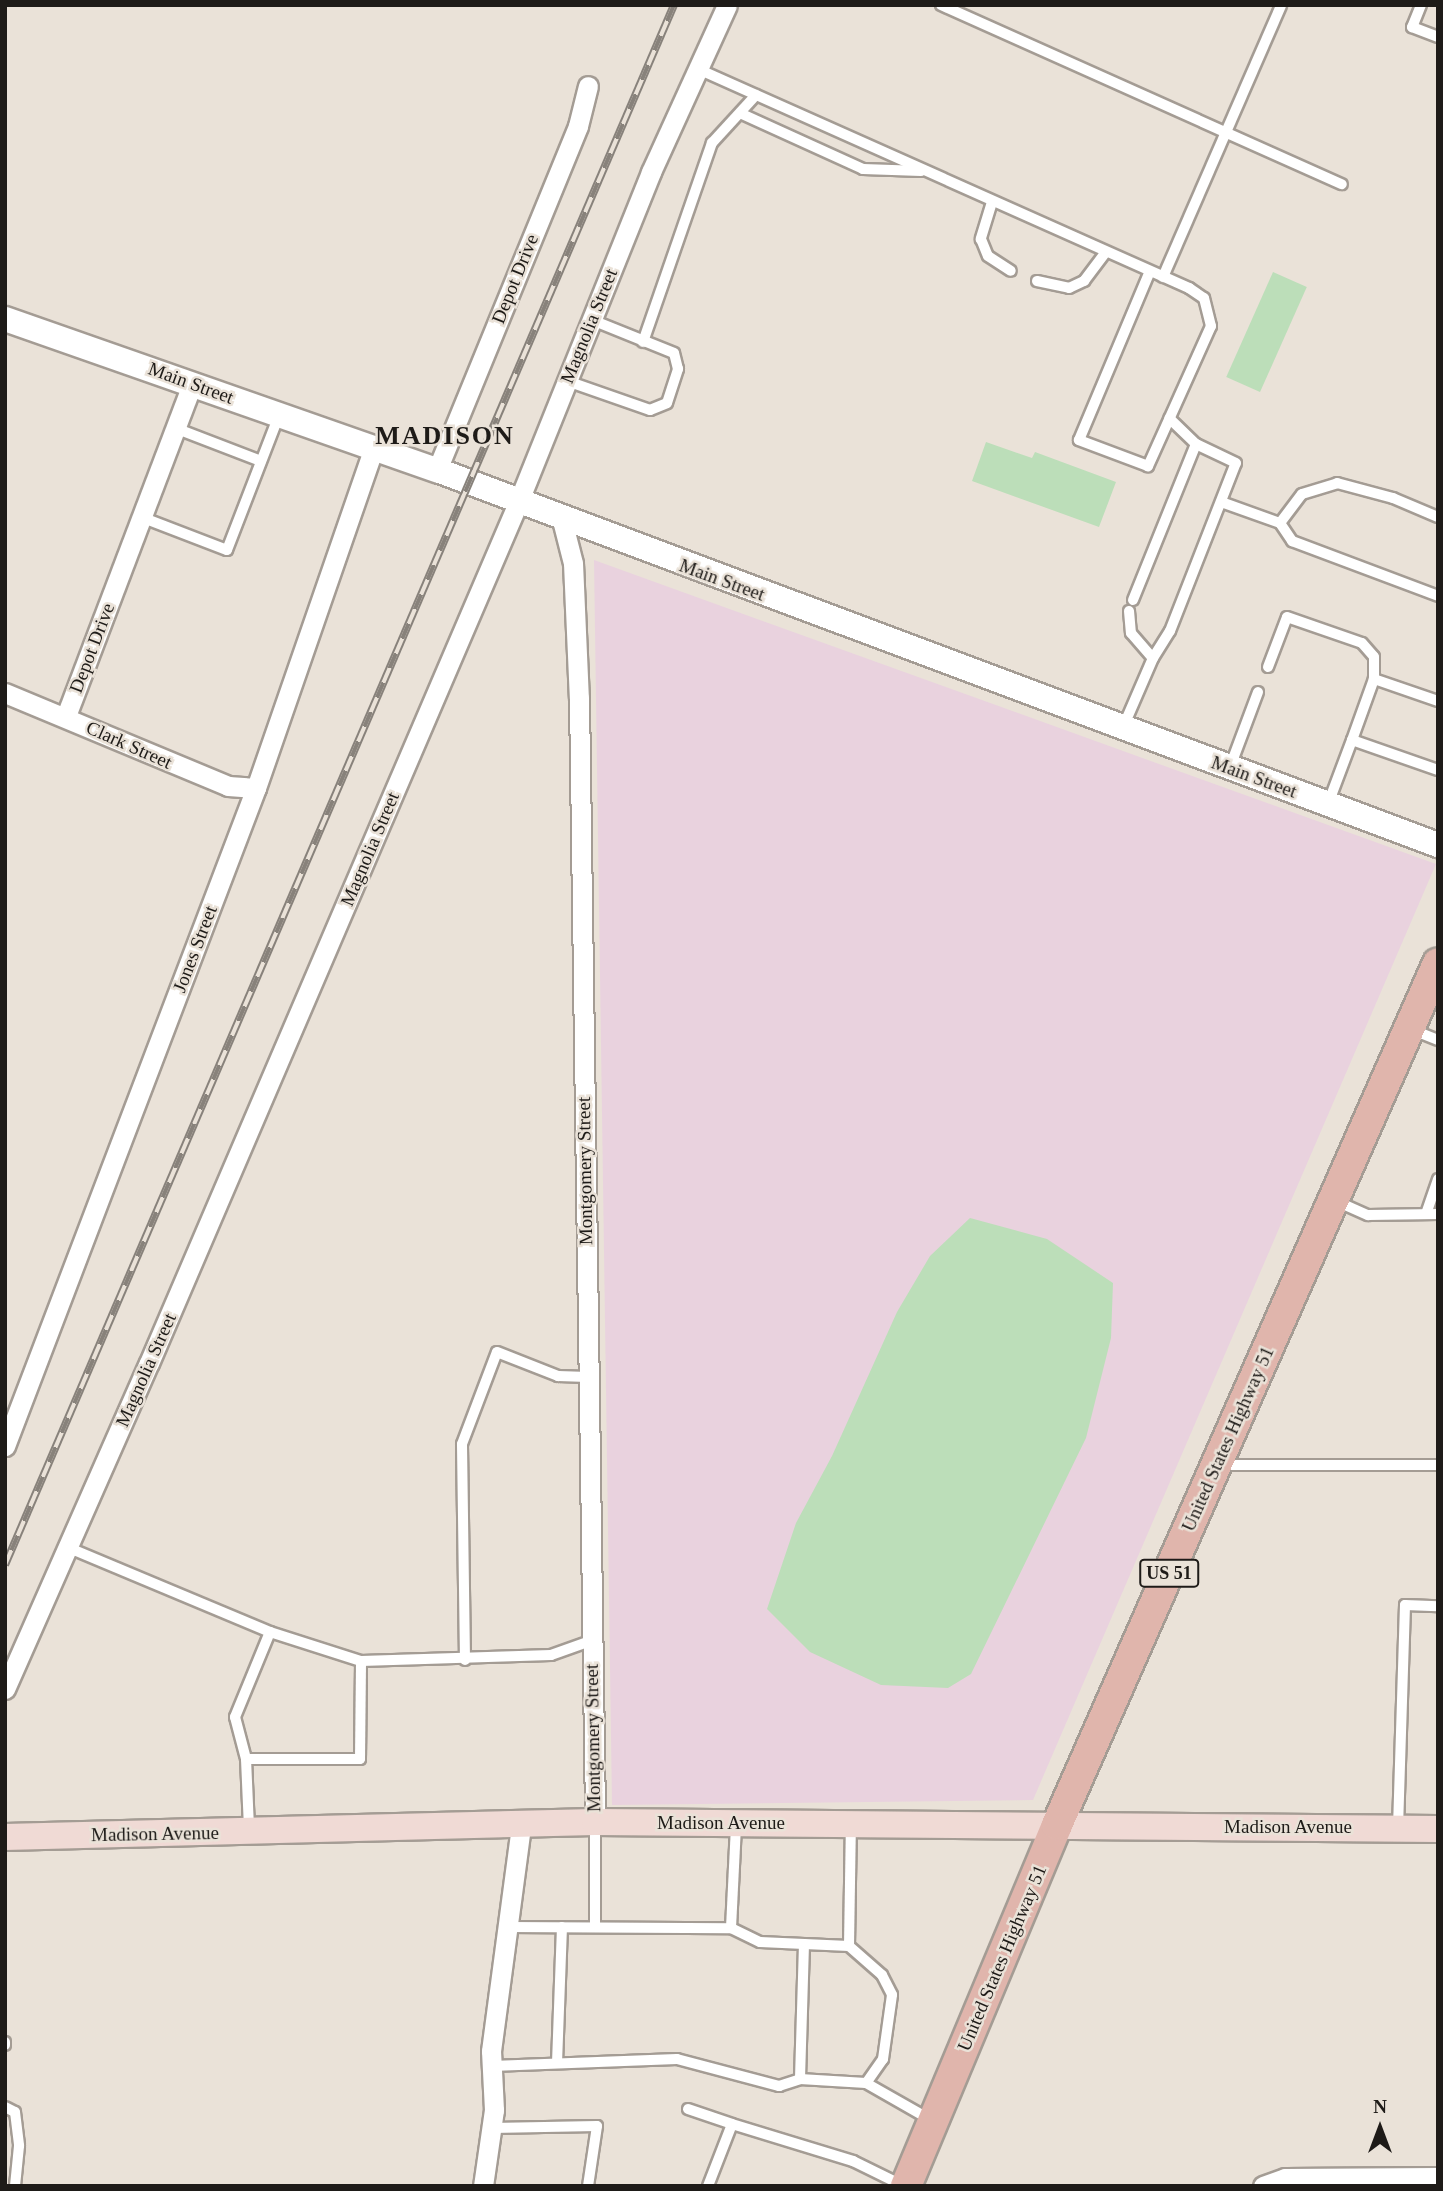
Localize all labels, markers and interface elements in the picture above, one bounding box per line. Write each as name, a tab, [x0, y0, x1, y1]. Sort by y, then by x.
street label: Depot Drive	[487, 231, 543, 327]
street label: Magnolia Street	[556, 265, 622, 387]
street label: Main Street	[145, 357, 237, 409]
district label: MADISON	[376, 420, 514, 452]
street label: Main Street	[676, 554, 768, 606]
street label: Depot Drive	[64, 600, 120, 696]
street label: Clark Street	[83, 716, 175, 774]
street label: Main Street	[1208, 751, 1300, 803]
street label: Magnolia Street	[336, 788, 404, 910]
street label: Jones Street	[168, 902, 222, 996]
street label: Montgomery Street	[572, 1097, 598, 1245]
street label: Magnolia Street	[111, 1310, 181, 1430]
street label: United States Highway 51	[1177, 1343, 1279, 1535]
road number: US 51	[1138, 1558, 1200, 1588]
street label: Montgomery Street	[580, 1664, 606, 1812]
street label: Madison Avenue	[657, 1812, 785, 1834]
street label: Madison Avenue	[1224, 1816, 1352, 1838]
street label: Madison Avenue	[90, 1821, 220, 1847]
street label: United States Highway 51	[952, 1861, 1052, 2055]
north arrow	[1345, 2093, 1415, 2163]
text: N	[1373, 2096, 1387, 2117]

